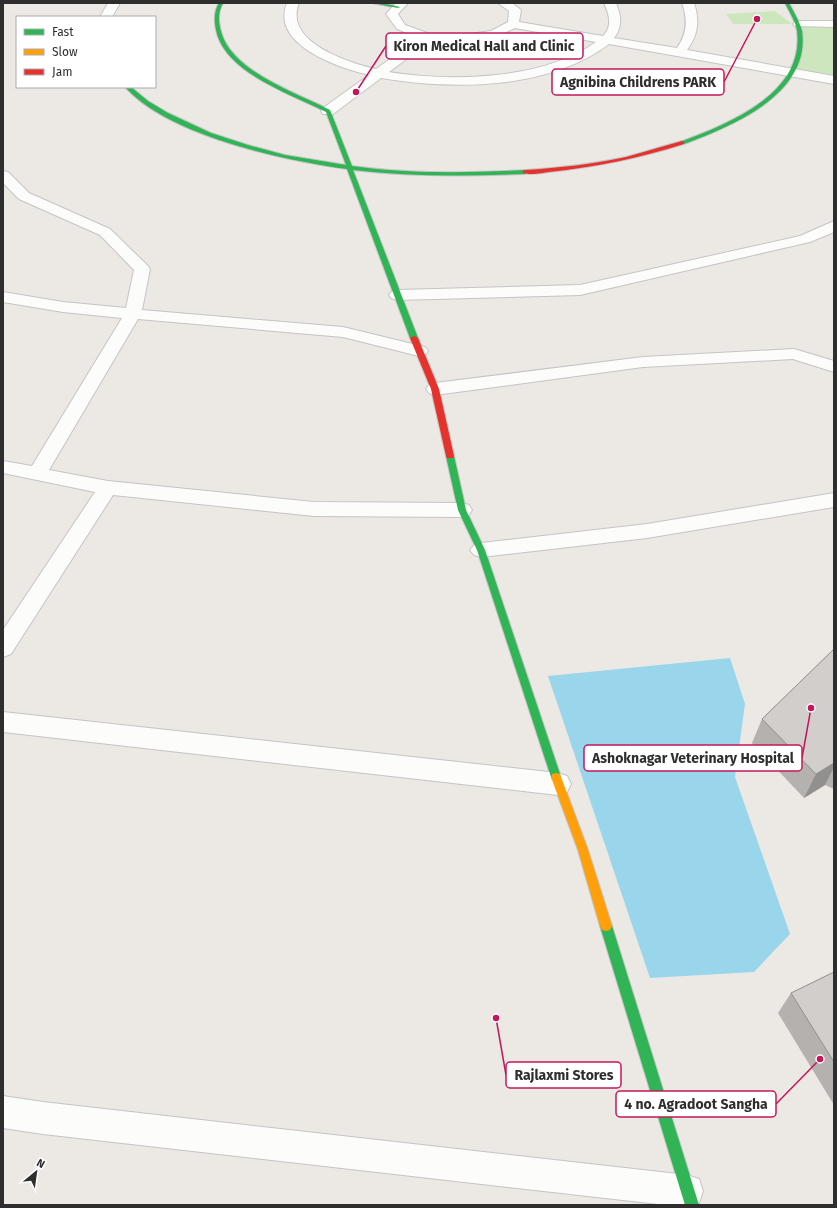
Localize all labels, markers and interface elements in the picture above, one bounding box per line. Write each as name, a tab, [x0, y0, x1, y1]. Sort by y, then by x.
legend	[16, 16, 156, 88]
text: Fast	[52, 25, 74, 39]
callout: Kiron Medical Hall and Clinic	[386, 33, 583, 59]
text: Kiron Medical Hall and Clinic	[394, 38, 575, 55]
text: Slow	[52, 45, 78, 59]
text: Jam	[52, 65, 72, 79]
callout: Agnibina Childrens PARK	[552, 69, 724, 95]
text: Agnibina Childrens PARK	[559, 74, 717, 91]
callout: Ashoknagar Veterinary Hospital	[584, 745, 802, 771]
text: Ashoknagar Veterinary Hospital	[591, 750, 795, 767]
callout: Rajlaxmi Stores	[506, 1062, 621, 1088]
text: Rajlaxmi Stores	[514, 1067, 614, 1084]
callout: 4 no. Agradoot Sangha	[616, 1091, 776, 1117]
text: 4 no. Agradoot Sangha	[624, 1096, 768, 1113]
north arrow	[16, 1152, 56, 1192]
text: N	[34, 1156, 47, 1171]

